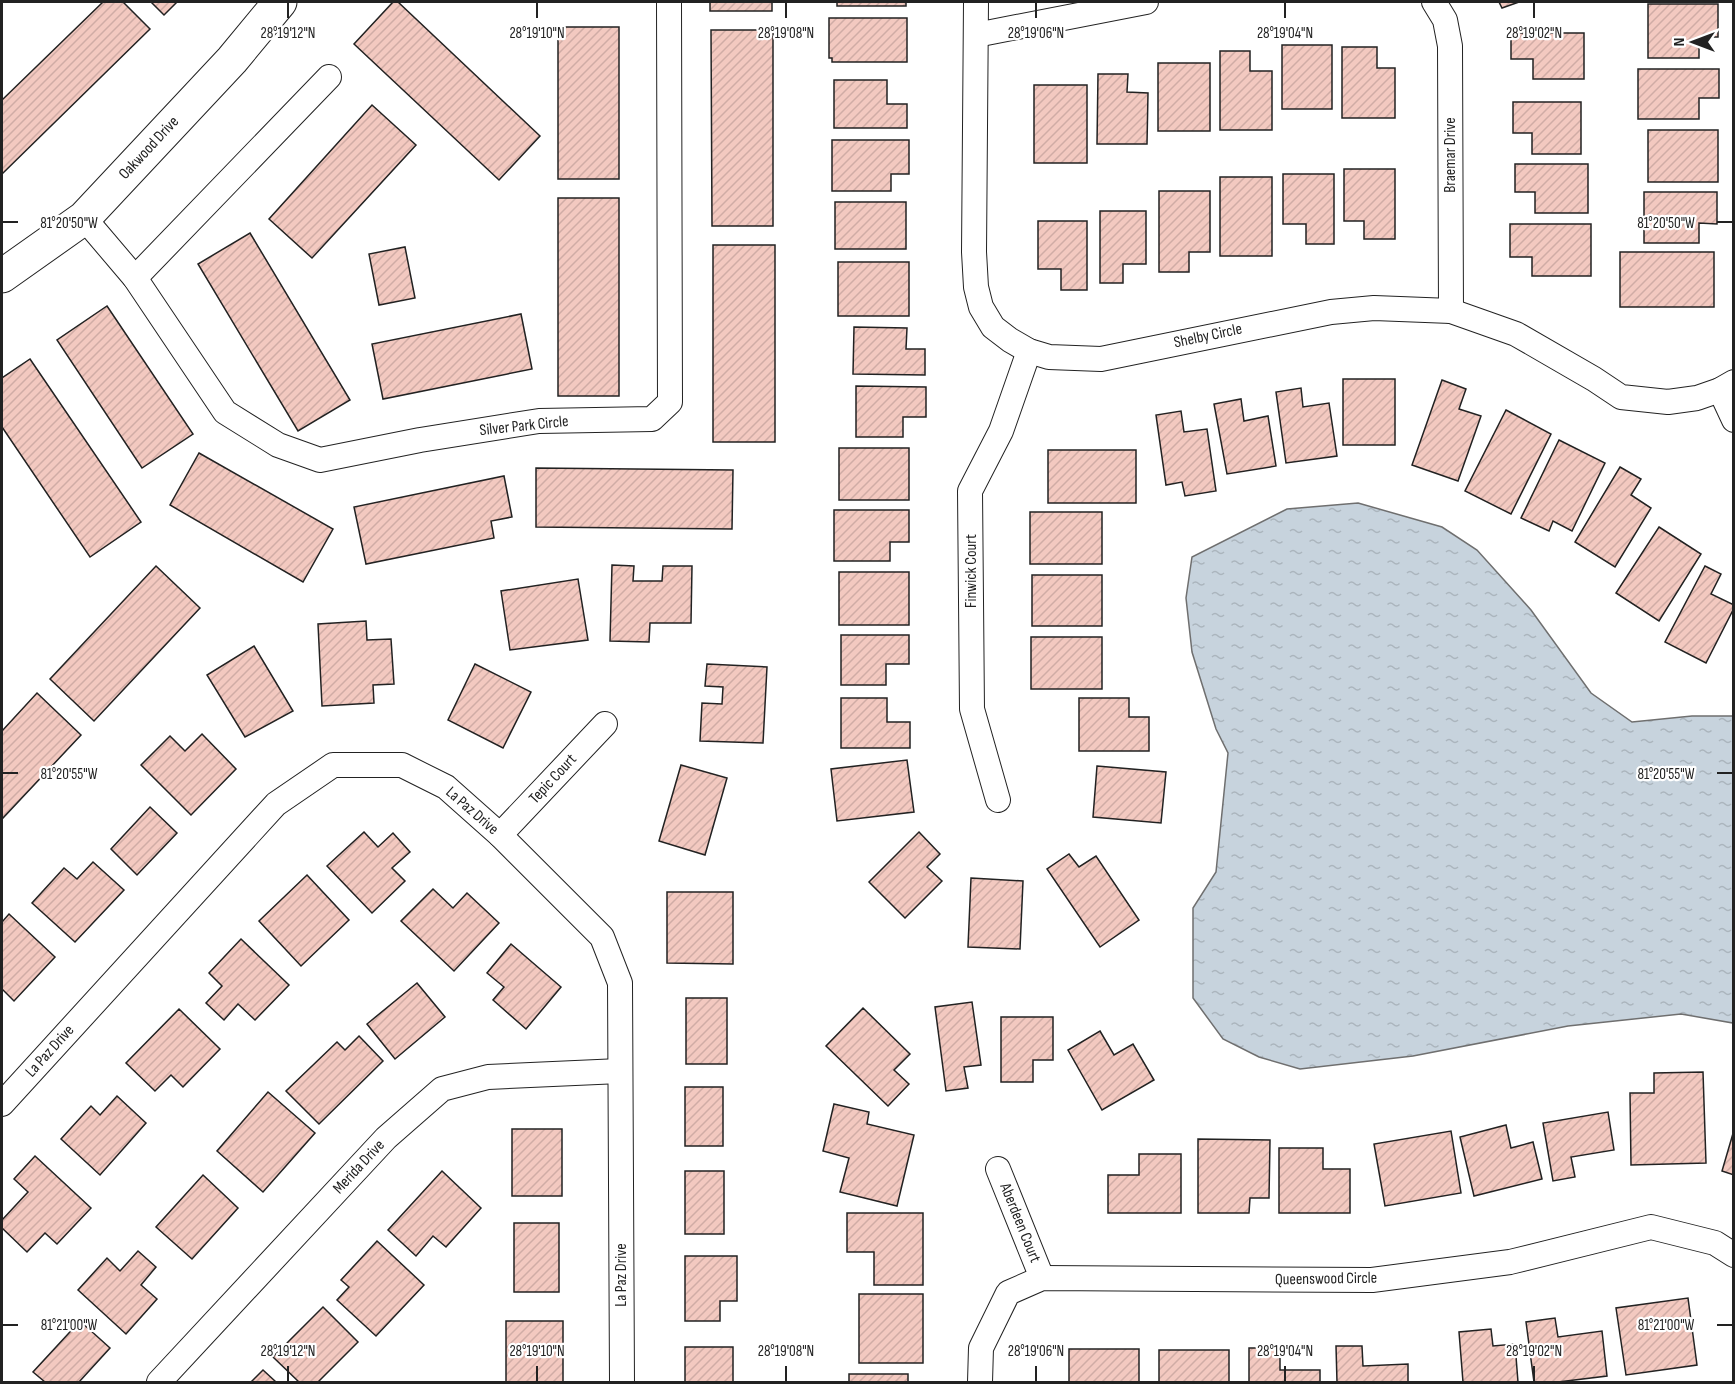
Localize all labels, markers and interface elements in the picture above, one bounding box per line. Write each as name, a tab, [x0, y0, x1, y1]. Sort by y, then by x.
north arrow	[1663, 12, 1723, 72]
text: 28°19'12"N	[261, 24, 315, 43]
text: 28°19'10"N	[509, 24, 565, 43]
text: 28°19'08"N	[758, 24, 814, 43]
text: 28°19'06"N	[1008, 24, 1064, 43]
text: 28°19'04"N	[1257, 24, 1313, 43]
text: 28°19'02"N	[1506, 24, 1562, 43]
text: N	[1670, 38, 1689, 46]
street label: Oakwood Drive	[115, 112, 183, 184]
street label: Braemar Drive	[1441, 117, 1460, 193]
text: 81°20'50"W	[40, 214, 98, 233]
text: 81°20'50"W	[1637, 214, 1695, 233]
street label: Shelby Circle	[1172, 320, 1244, 352]
street label: Silver Park Circle	[479, 412, 569, 440]
street label: Finwick Court	[962, 534, 981, 608]
street label: Tepic Court	[525, 750, 581, 808]
text: 81°20'55"W	[40, 765, 98, 784]
text: 81°20'55"W	[1637, 765, 1695, 784]
street label: La Paz Drive	[442, 783, 502, 839]
street label: La Paz Drive	[22, 1021, 78, 1081]
street label: Merida Drive	[329, 1136, 389, 1198]
street label: Aberdeen Court	[995, 1180, 1045, 1266]
street label: La Paz Drive	[612, 1243, 631, 1307]
street label: Queenswood Circle	[1275, 1269, 1377, 1289]
text: 81°21'00"W	[41, 1316, 98, 1335]
text: 81°21'00"W	[1638, 1316, 1695, 1335]
text: 28°19'12"N	[261, 1342, 315, 1361]
text: 28°19'10"N	[509, 1342, 565, 1361]
text: 28°19'08"N	[758, 1342, 814, 1361]
text: 28°19'06"N	[1008, 1342, 1064, 1361]
text: 28°19'04"N	[1257, 1342, 1313, 1361]
text: 28°19'02"N	[1506, 1342, 1562, 1361]

